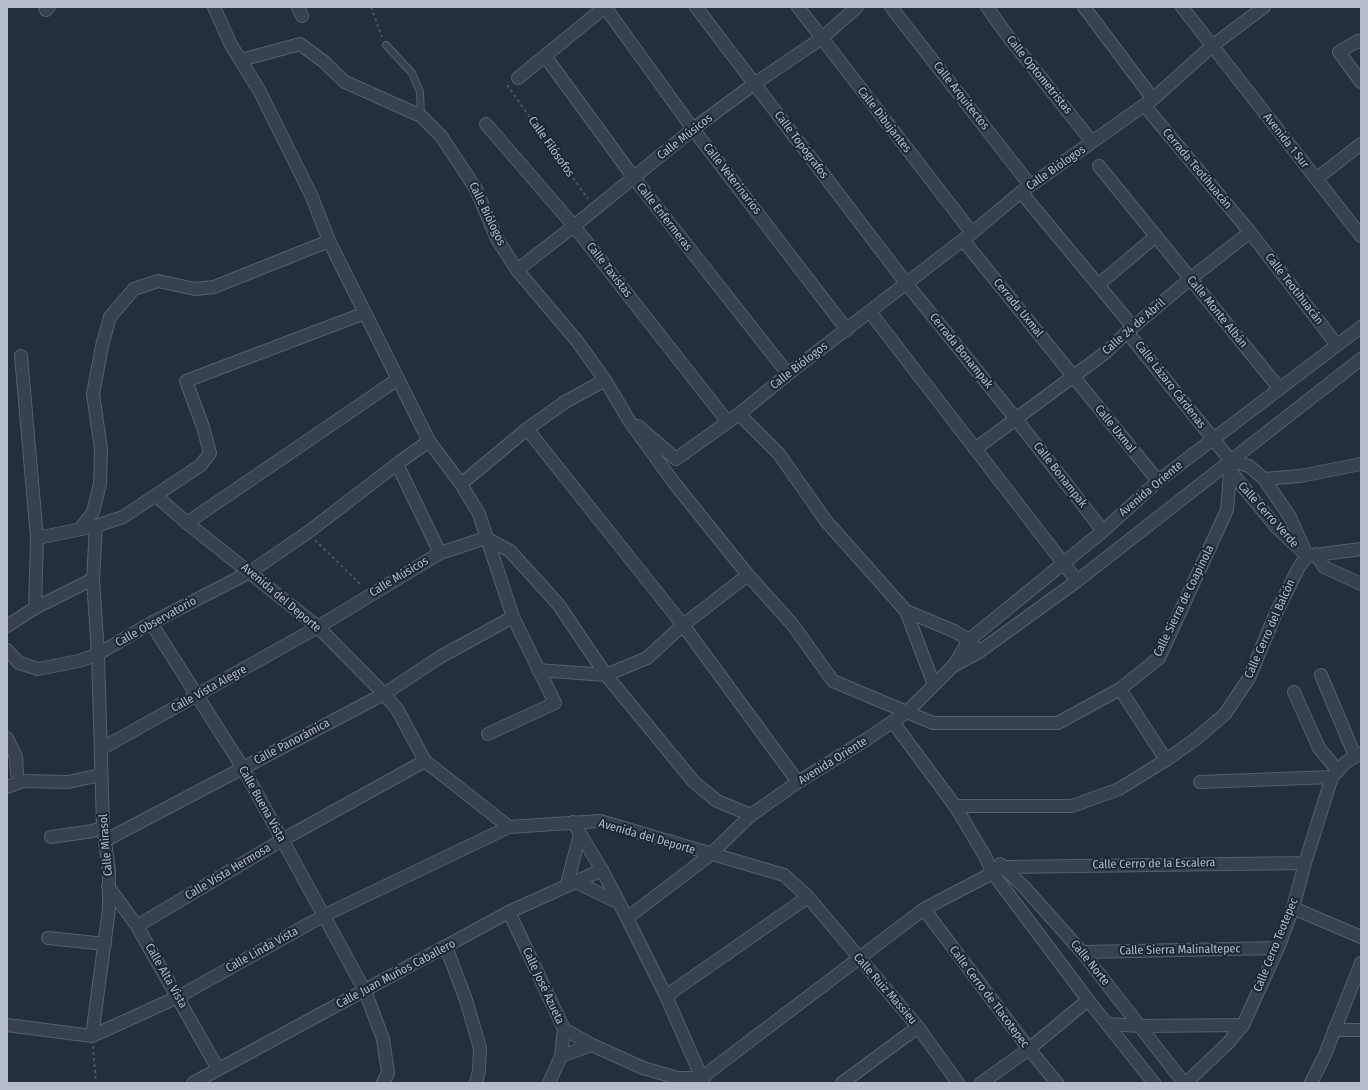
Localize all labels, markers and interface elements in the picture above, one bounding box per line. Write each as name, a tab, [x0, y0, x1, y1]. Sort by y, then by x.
street label: Calle Optometristas	[1003, 33, 1075, 117]
street label: Calle Arquitectos	[930, 59, 992, 133]
street label: Calle Dibujantes	[854, 84, 914, 156]
street label: Calle Topógrafos	[771, 108, 831, 182]
street label: Calle Músicos	[655, 111, 715, 163]
street label: Avenida 1 Sur	[1260, 111, 1312, 171]
street label: Calle Filósofos	[525, 114, 577, 180]
street label: Cerrada Teotihuacán	[1159, 126, 1235, 212]
street label: Calle Veterinarios	[700, 141, 764, 217]
street label: Calle Biólogos	[1024, 142, 1088, 194]
street label: Calle Biólogos	[465, 180, 509, 248]
street label: Calle Enfermeras	[633, 180, 695, 254]
street label: Calle Taxistas	[583, 240, 635, 300]
street label: Calle Teotihuacán	[1262, 250, 1326, 328]
street label: Calle Monte Albán	[1184, 273, 1250, 351]
street label: Cerrada Uxmal	[990, 276, 1046, 340]
street label: Calle 24 de Abril	[1100, 296, 1168, 358]
street label: Cerrada Bonampak	[926, 310, 996, 392]
street label: Calle Biólogos	[767, 339, 831, 393]
street label: Calle Lázaro Cárdenas	[1131, 339, 1209, 431]
street label: Calle Uxmal	[1091, 402, 1139, 456]
street label: Calle Bonampak	[1030, 440, 1090, 510]
street label: Avenida Oriente	[1116, 458, 1186, 520]
street label: Calle Cerro Verde	[1235, 479, 1301, 551]
street label: Calle Sierra de Coapinola	[1151, 543, 1217, 659]
street label: Calle Músicos	[367, 554, 431, 600]
street label: Avenida del Deporte	[238, 560, 324, 636]
street label: Calle Cerro del Balcón	[1242, 577, 1298, 681]
street label: Calle Observatorio	[113, 594, 199, 650]
street label: Calle Vista Alegre	[169, 662, 249, 716]
street label: Calle Panorámica	[252, 716, 332, 768]
street label: Avenida Oriente	[796, 734, 870, 788]
street label: Calle Buena Vista	[235, 764, 289, 844]
street label: Calle Mirasol	[96, 813, 116, 877]
street label: Avenida del Deporte	[597, 816, 697, 858]
street label: Calle Vista Hermosa	[183, 841, 273, 903]
street label: Calle Cerro de la Escalera	[1092, 856, 1216, 872]
street label: Calle Cerro Teotepec	[1251, 896, 1301, 994]
street label: Calle Linda Vista	[223, 924, 301, 976]
street label: Calle Juan Muños Caballero	[334, 936, 458, 1012]
street label: Calle Norte	[1067, 937, 1113, 989]
street label: Calle Alta Vista	[142, 941, 190, 1011]
street label: Calle Sierra Malinaltepec	[1119, 942, 1241, 958]
street label: Calle Cerro de Tlacotepec	[946, 943, 1032, 1051]
street label: Calle José Azueta	[519, 945, 567, 1027]
street label: Calle Ruiz Massieu	[850, 950, 920, 1028]

